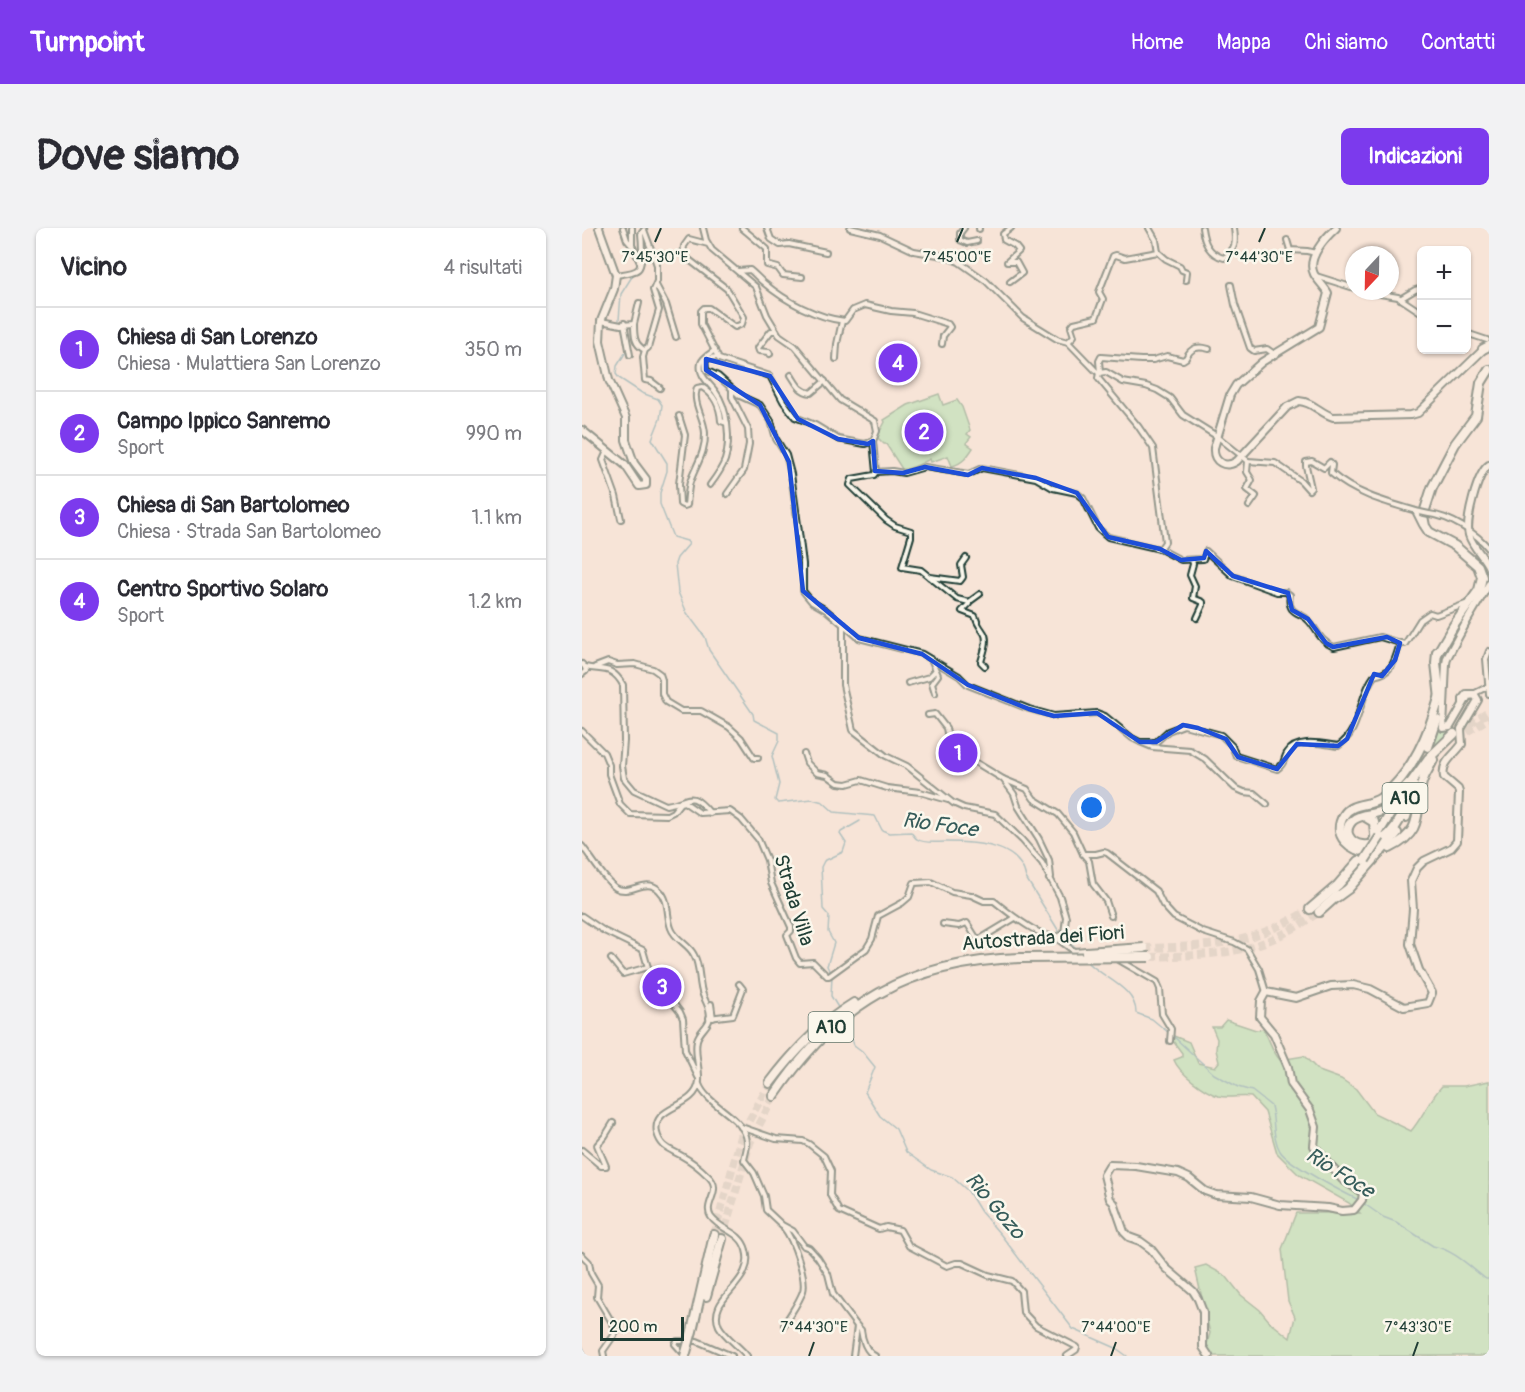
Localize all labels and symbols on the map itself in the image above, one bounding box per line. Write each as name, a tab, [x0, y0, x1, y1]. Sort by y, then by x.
north arrow	[1345, 246, 1399, 300]
text: 7°45'30"E	[622, 248, 689, 267]
text: 7°45'00"E	[923, 248, 992, 267]
text: 7°44'30"E	[1225, 248, 1293, 267]
pin: 4	[878, 340, 918, 386]
pin: 2	[904, 410, 944, 454]
pin: 1	[938, 730, 977, 776]
road number: A10	[1382, 783, 1428, 813]
your location	[1077, 793, 1106, 822]
water label: Rio Foce	[901, 806, 982, 844]
street label: Strada Villa	[768, 851, 820, 949]
street label: Autostrada dei Fiori	[961, 920, 1125, 956]
pin: 3	[642, 964, 682, 1010]
road number: A10	[808, 1012, 854, 1042]
water label: Rio Foce	[1301, 1142, 1381, 1206]
water label: Rio Gozo	[959, 1167, 1032, 1246]
scale bar	[600, 1314, 684, 1342]
text: 7°44'30"E	[780, 1318, 848, 1337]
text: 7°44'00"E	[1081, 1318, 1151, 1337]
text: 7°43'30"E	[1384, 1318, 1452, 1337]

